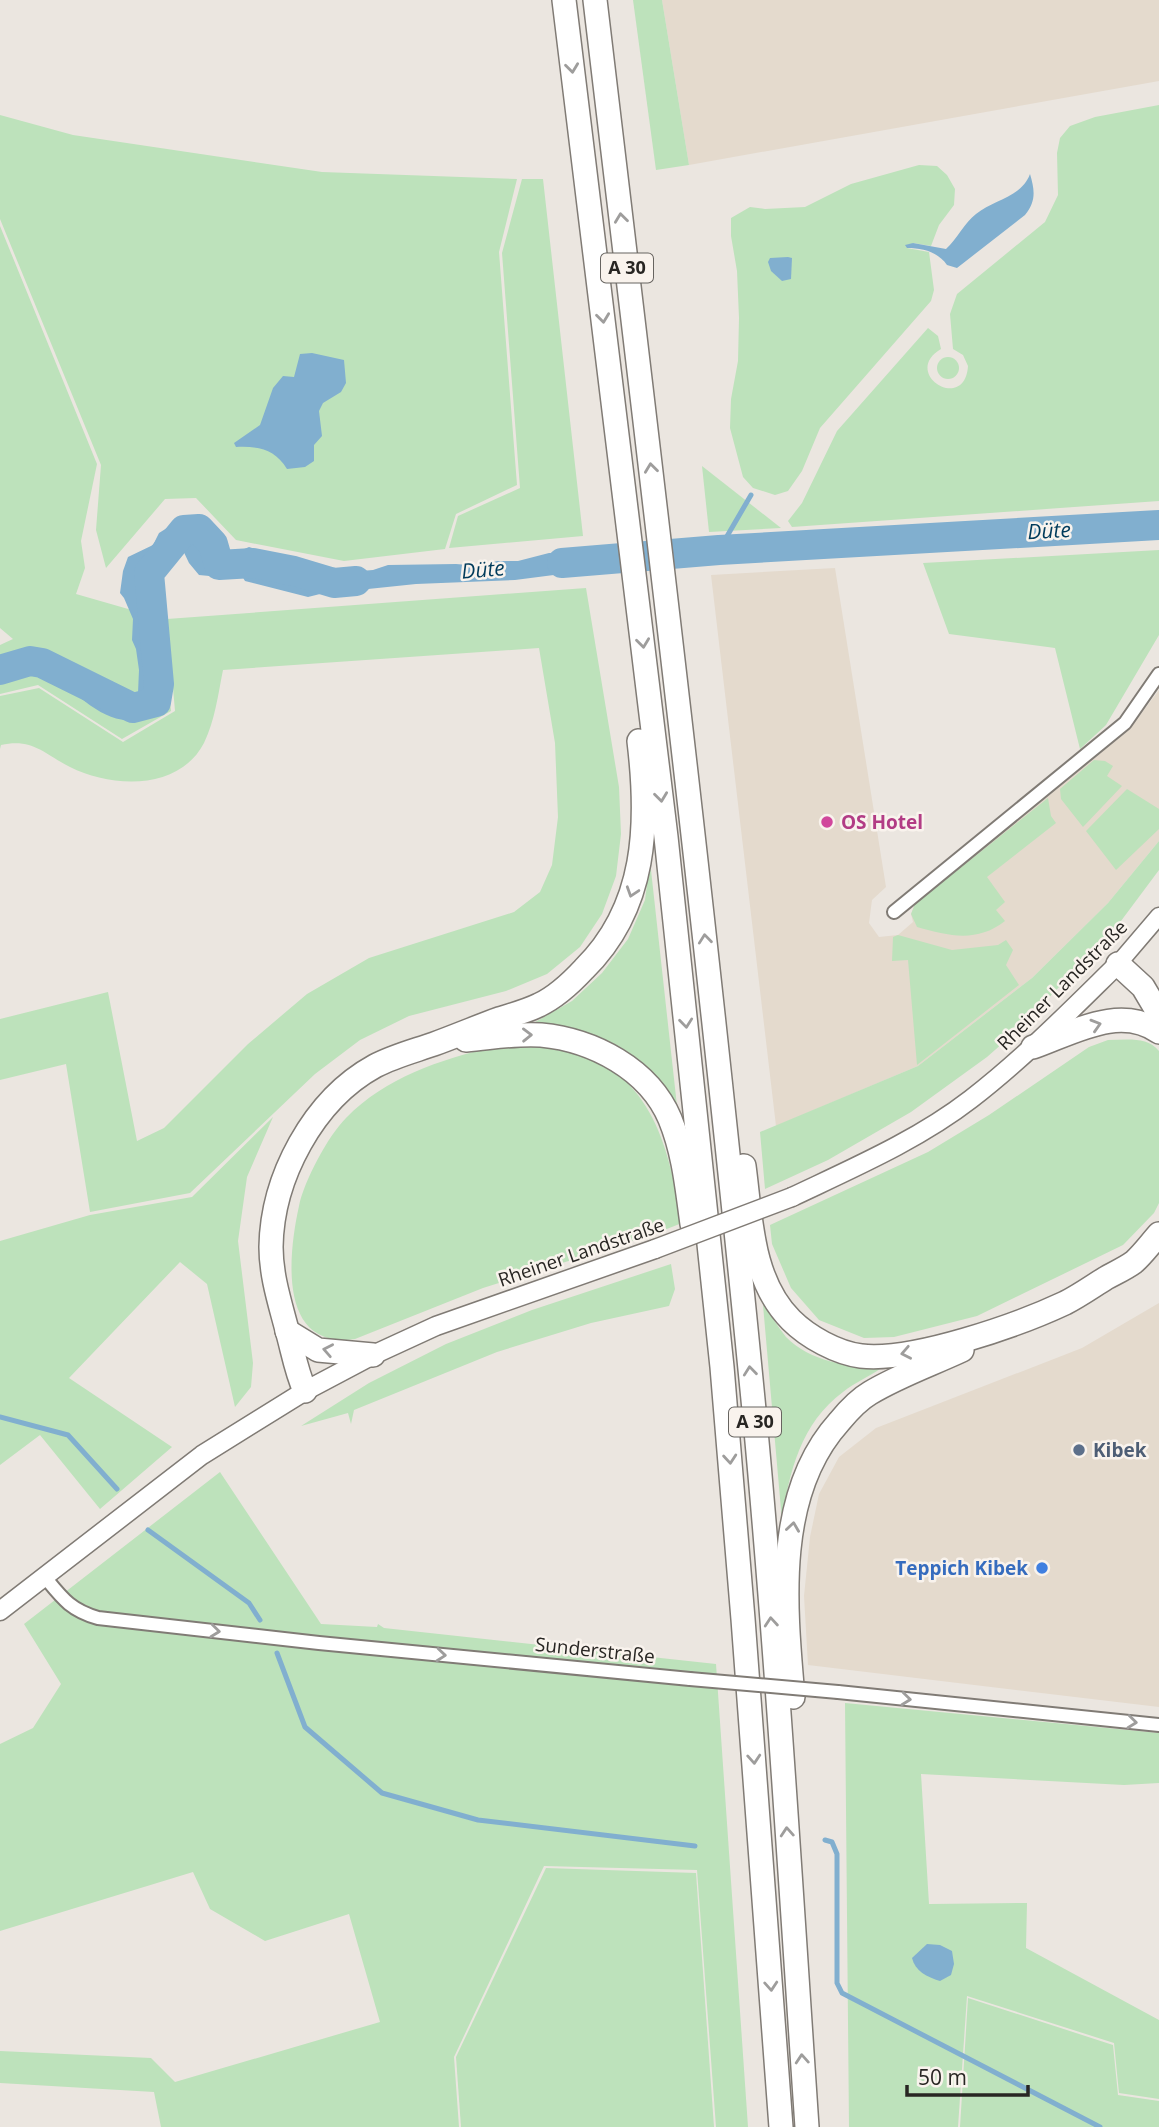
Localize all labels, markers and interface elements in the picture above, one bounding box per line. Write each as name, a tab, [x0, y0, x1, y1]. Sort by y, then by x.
one-way arrow	[564, 62, 579, 74]
one-way arrow	[613, 212, 628, 224]
road number: A 30	[601, 254, 653, 282]
one-way arrow	[595, 312, 610, 324]
one-way arrow	[643, 462, 658, 474]
water label: Düte	[1026, 515, 1071, 545]
water label: Düte	[460, 553, 506, 585]
one-way arrow	[635, 638, 650, 649]
one-way arrow	[653, 791, 668, 803]
place label: OS Hotel	[841, 809, 923, 835]
marker: OS Hotel	[819, 814, 835, 830]
one-way arrow	[626, 886, 640, 898]
street label: Rheiner Landstraße	[991, 914, 1133, 1056]
one-way arrow	[697, 934, 712, 945]
one-way arrow	[678, 1017, 693, 1029]
one-way arrow	[1090, 1018, 1102, 1033]
one-way arrow	[522, 1028, 533, 1043]
street label: Rheiner Landstraße	[494, 1211, 668, 1293]
one-way arrow	[322, 1344, 334, 1359]
one-way arrow	[900, 1345, 912, 1360]
one-way arrow	[742, 1365, 757, 1377]
road number: A 30	[729, 1408, 781, 1436]
place label: Kibek	[1093, 1437, 1147, 1463]
marker: Kibek	[1071, 1442, 1087, 1458]
one-way arrow	[722, 1454, 737, 1465]
one-way arrow	[785, 1521, 800, 1533]
place label: Teppich Kibek	[895, 1555, 1028, 1581]
marker: Teppich Kibek	[1034, 1560, 1050, 1576]
one-way arrow	[764, 1617, 779, 1628]
one-way arrow	[209, 1624, 220, 1639]
street label: Sunderstraße	[534, 1631, 656, 1669]
one-way arrow	[436, 1647, 447, 1662]
one-way arrow	[900, 1691, 911, 1706]
one-way arrow	[1127, 1714, 1138, 1729]
one-way arrow	[746, 1753, 761, 1764]
one-way arrow	[780, 1826, 795, 1837]
one-way arrow	[763, 1980, 778, 1991]
one-way arrow	[795, 2053, 810, 2064]
scale bar	[907, 2054, 1028, 2098]
text: 50 m	[918, 2063, 967, 2091]

